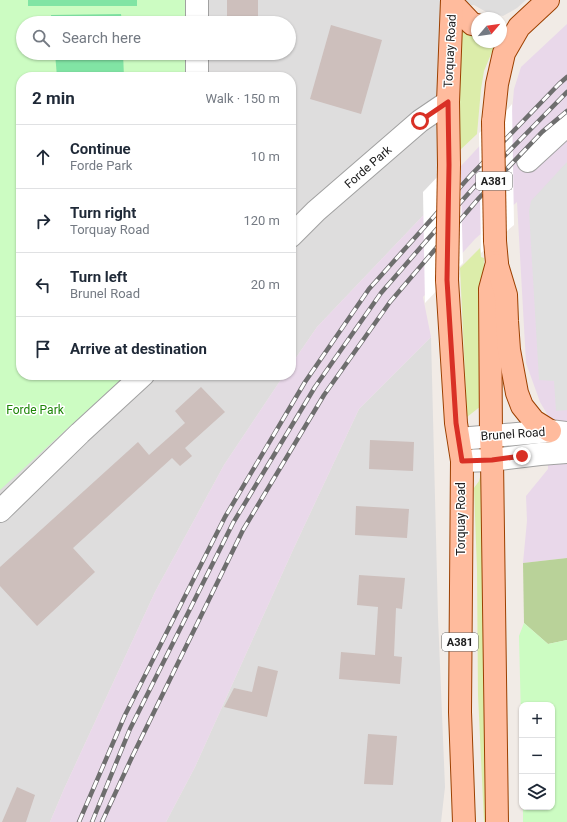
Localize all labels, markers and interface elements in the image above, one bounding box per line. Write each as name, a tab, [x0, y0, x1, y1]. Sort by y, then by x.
north arrow	[471, 12, 507, 48]
street label: Torquay Road	[441, 14, 459, 88]
search box	[16, 16, 296, 60]
icon: search	[30, 27, 52, 49]
text: Search here	[62, 29, 141, 47]
text: 2 min	[32, 88, 75, 108]
text: Walk · 150 m	[205, 91, 280, 106]
route start	[411, 112, 429, 130]
text: Continue	[70, 140, 131, 158]
street label: Forde Park	[342, 142, 395, 191]
icon: ahead	[32, 146, 54, 168]
text: 10 m	[251, 149, 280, 164]
text: Forde Park	[70, 158, 132, 173]
road number: A381	[476, 172, 512, 190]
text: Turn right	[70, 204, 136, 222]
icon: right	[32, 210, 54, 232]
text: 120 m	[243, 213, 280, 228]
text: Torquay Road	[70, 222, 150, 237]
text: Turn left	[70, 268, 127, 286]
icon: left	[32, 274, 54, 296]
text: 20 m	[251, 277, 280, 292]
text: Brunel Road	[70, 286, 140, 301]
icon: arrive	[32, 338, 54, 360]
text: Arrive at destination	[70, 340, 207, 358]
park label: Forde Park	[6, 403, 65, 417]
street label: Brunel Road	[480, 425, 546, 443]
route end	[513, 447, 531, 465]
street label: Torquay Road	[454, 482, 468, 556]
road number: A381	[442, 633, 478, 651]
map controls	[519, 702, 555, 810]
button: +	[519, 702, 555, 738]
button: −	[519, 738, 555, 774]
button: layers	[519, 774, 555, 810]

